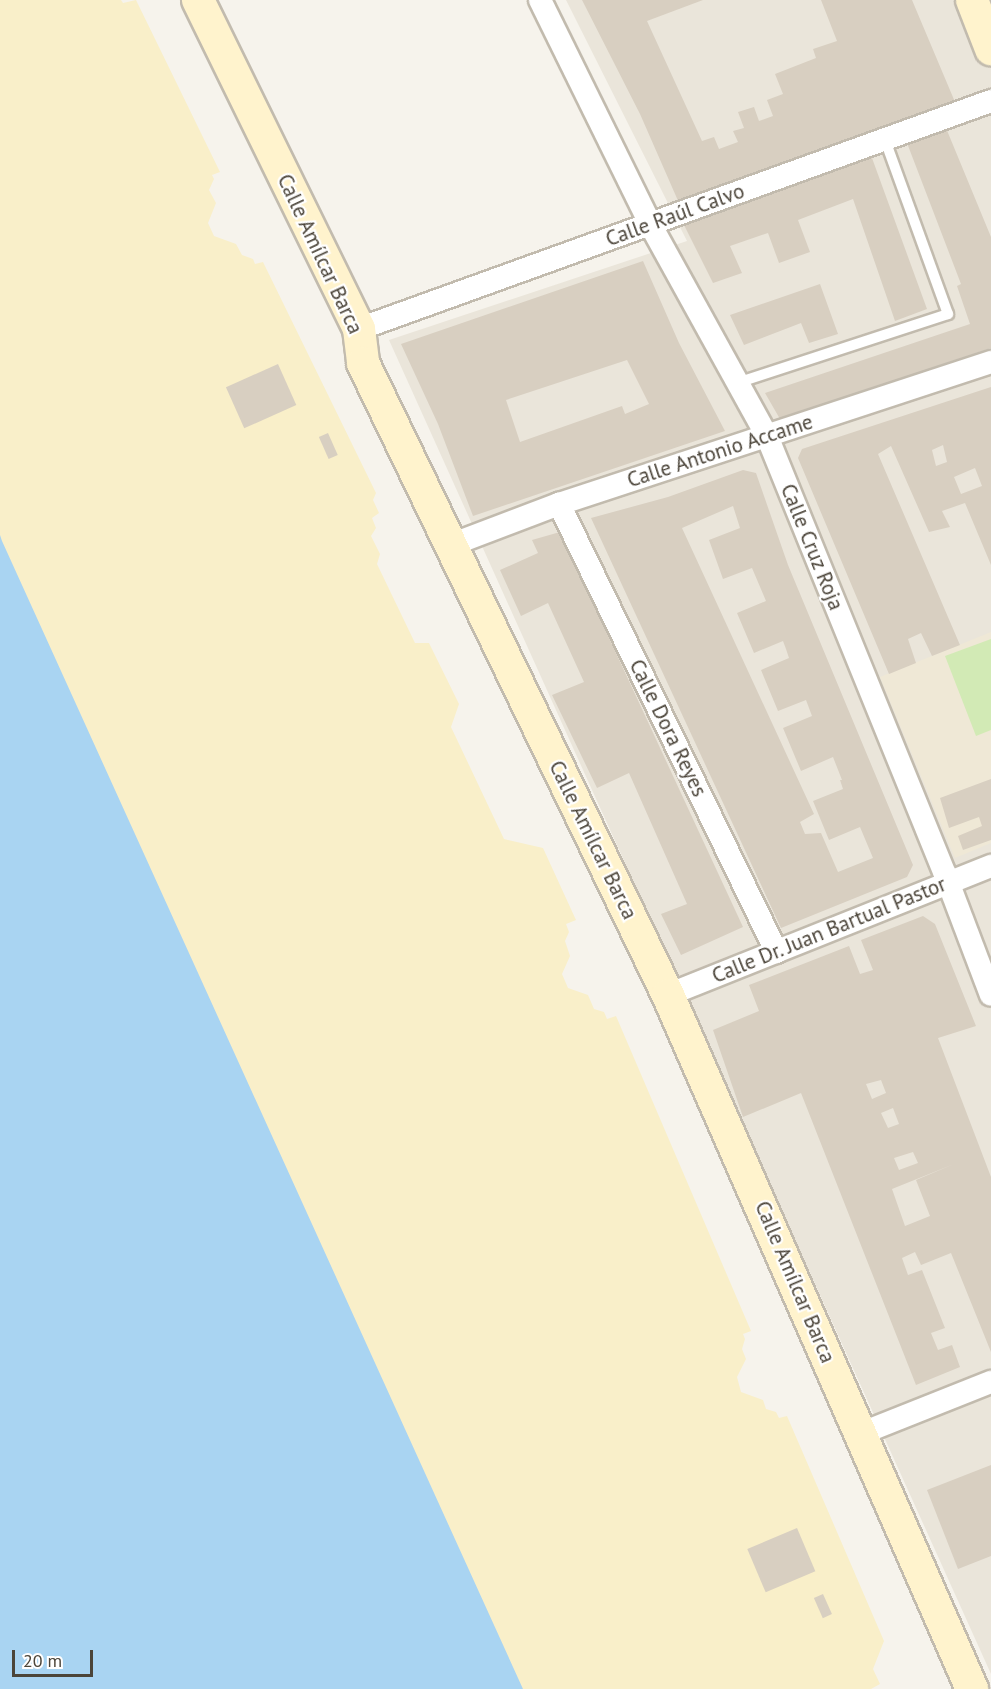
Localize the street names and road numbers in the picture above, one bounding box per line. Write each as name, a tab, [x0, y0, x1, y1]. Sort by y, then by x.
street label: Calle Amílcar Barca	[272, 170, 368, 338]
street label: Calle Raúl Calvo	[602, 178, 748, 252]
street label: Calle Antonio Accame	[623, 409, 817, 493]
street label: Calle Cruz Roja	[775, 480, 849, 614]
street label: Calle Dora Reyes	[624, 655, 712, 801]
street label: Calle Amílcar Barca	[544, 756, 642, 924]
street label: Calle Dr. Juan Bartual Pastor	[708, 871, 950, 989]
street label: Calle Amílcar Barca	[749, 1197, 841, 1367]

